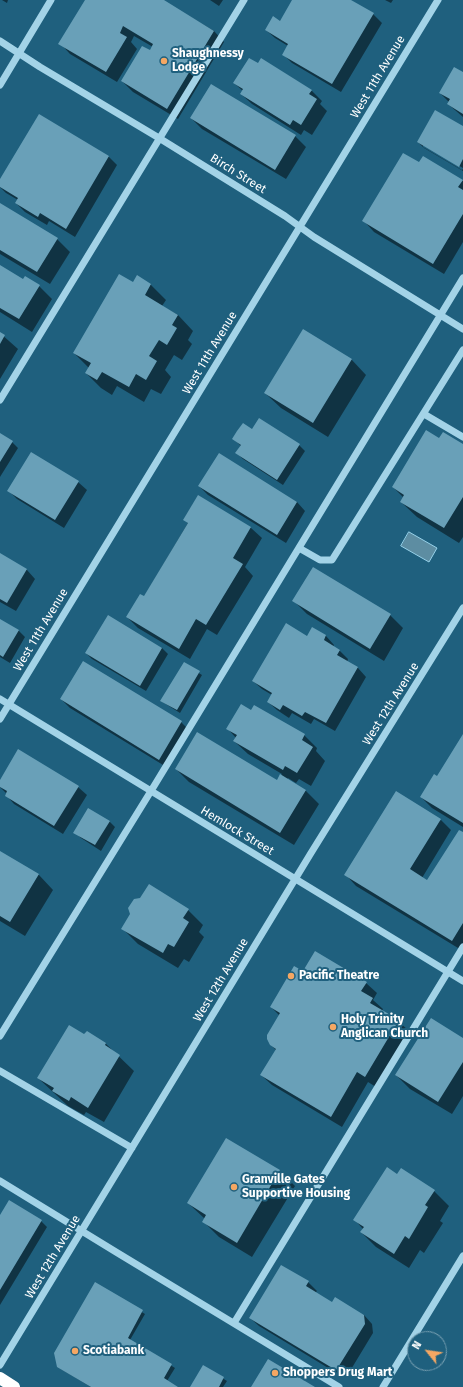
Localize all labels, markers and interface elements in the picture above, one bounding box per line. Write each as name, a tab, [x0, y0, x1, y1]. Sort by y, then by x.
street label: West 11th Avenue	[348, 33, 408, 121]
place label: Shaughnessy Lodge	[172, 47, 244, 75]
marker: Shaughnessy Lodge	[159, 56, 169, 66]
street label: Birch Street	[207, 151, 269, 197]
street label: West 11th Avenue	[180, 309, 240, 397]
street label: West 11th Avenue	[11, 586, 71, 674]
street label: West 12th Avenue	[360, 660, 422, 748]
street label: Hemlock Street	[198, 803, 276, 859]
street label: West 12th Avenue	[190, 936, 252, 1024]
place label: Pacific Theatre	[299, 969, 379, 983]
marker: Pacific Theatre	[286, 971, 296, 981]
place label: Holy Trinity Anglican Church	[341, 1013, 428, 1041]
marker: Holy Trinity Anglican Church	[328, 1022, 338, 1032]
place label: Granville Gates Supportive Housing	[242, 1173, 350, 1201]
marker: Granville Gates Supportive Housing	[229, 1182, 239, 1192]
street label: West 12th Avenue	[22, 1213, 84, 1301]
north arrow	[407, 1331, 447, 1371]
text: N	[410, 1339, 424, 1352]
place label: Scotiabank	[83, 1344, 144, 1358]
marker: Scotiabank	[70, 1346, 80, 1356]
place label: Shoppers Drug Mart	[283, 1366, 392, 1380]
marker: Shoppers Drug Mart	[270, 1368, 280, 1378]

